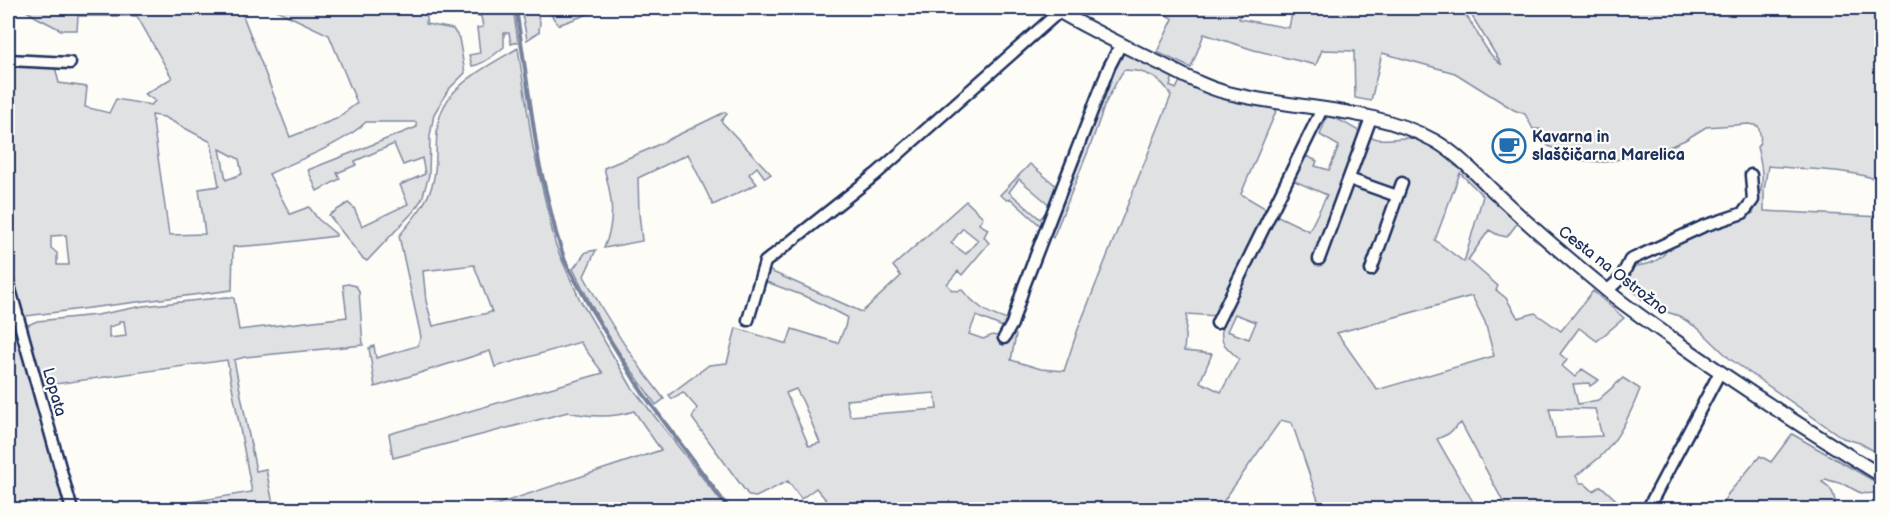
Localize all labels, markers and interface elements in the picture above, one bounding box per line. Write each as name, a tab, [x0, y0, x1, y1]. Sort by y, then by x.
cafe icon: Kavarna in slaščičarna Marelica	[1491, 128, 1527, 164]
place label: Kavarna in slaščičarna Marelica	[1532, 128, 1685, 165]
street label: Cesta na Ostrožno	[1554, 222, 1672, 320]
street label: Lopata	[38, 366, 70, 418]

